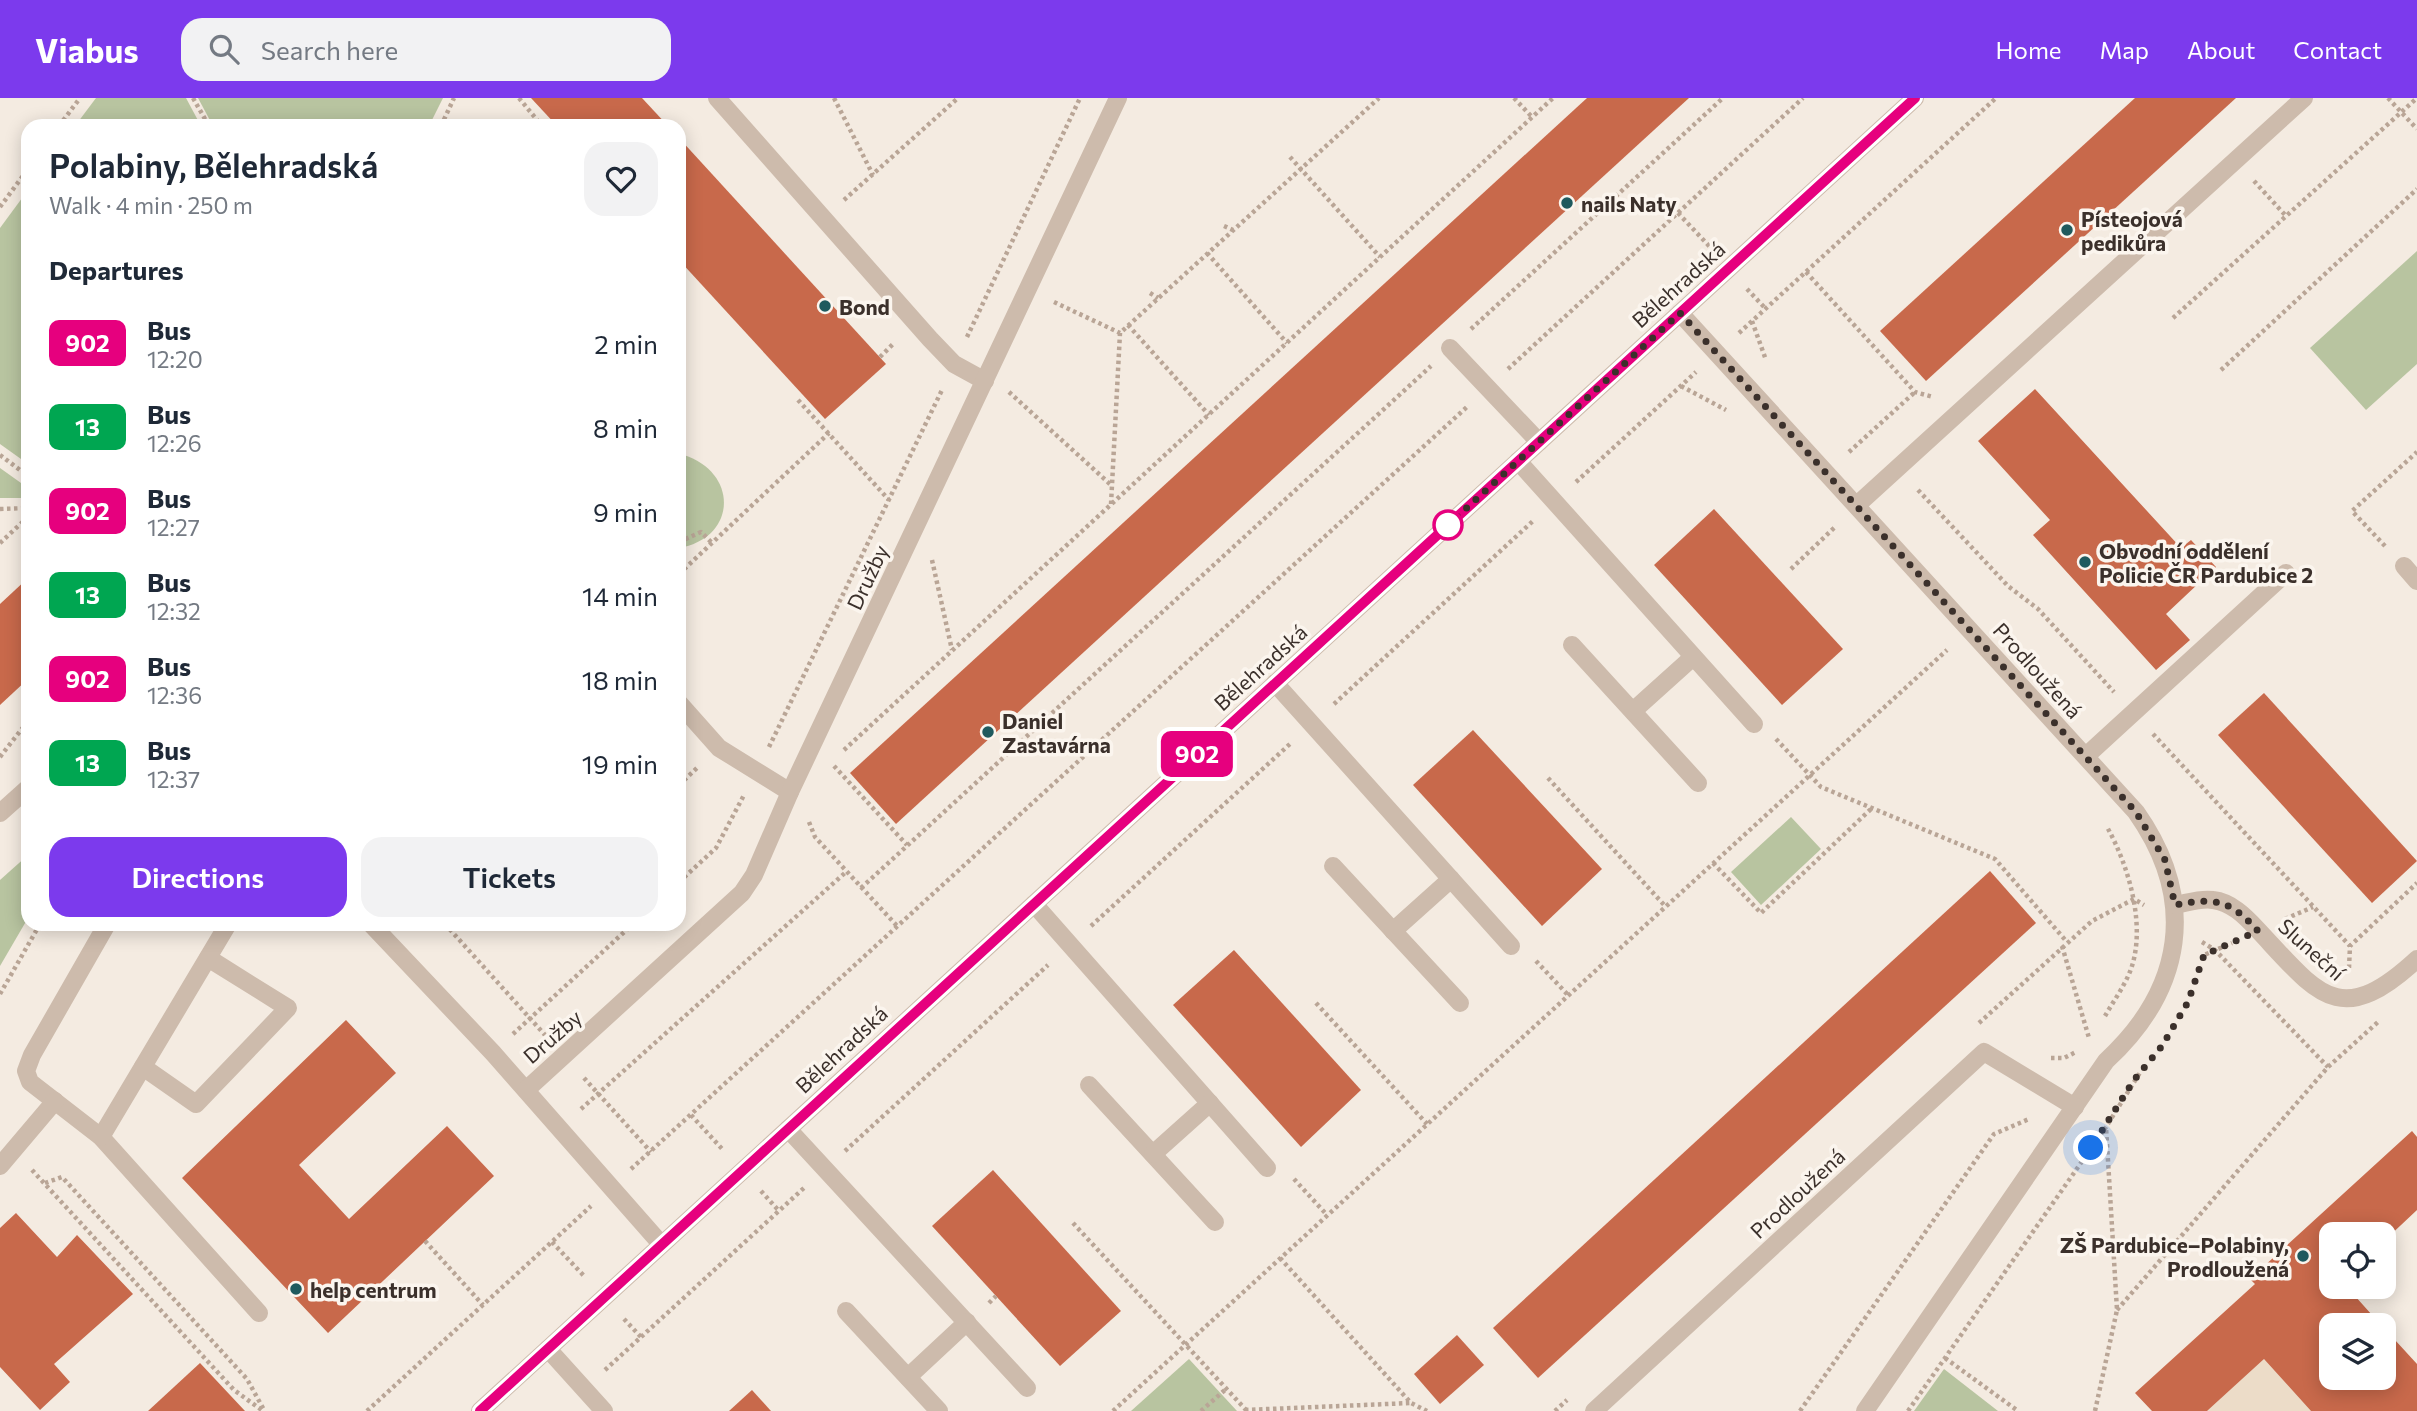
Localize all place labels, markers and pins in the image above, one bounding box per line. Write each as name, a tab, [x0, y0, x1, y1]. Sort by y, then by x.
place label: nails Naty	[1581, 191, 1677, 216]
marker: nails Naty	[1559, 195, 1575, 211]
place label: Písteojová pedikůra	[2081, 206, 2183, 255]
marker: Písteojová pedikůra	[2059, 222, 2075, 238]
place label: Bond	[839, 294, 890, 319]
marker: Bond	[817, 298, 833, 314]
unlabelled marker	[1433, 510, 1463, 540]
place label: Obvodní oddělení Policie ČR Pardubice 2	[2099, 538, 2313, 587]
marker: Obvodní oddělení Policie ČR Pardubice 2	[2077, 554, 2093, 570]
place label: Daniel Zastavárna	[1002, 708, 1111, 757]
marker: Daniel Zastavárna	[980, 724, 996, 740]
place label: ZŠ Pardubice–Polabiny, Prodloužená	[2060, 1232, 2289, 1281]
marker: ZŠ Pardubice–Polabiny, Prodloužená	[2295, 1248, 2311, 1264]
place label: help centrum	[310, 1277, 437, 1302]
marker: help centrum	[288, 1281, 304, 1297]

